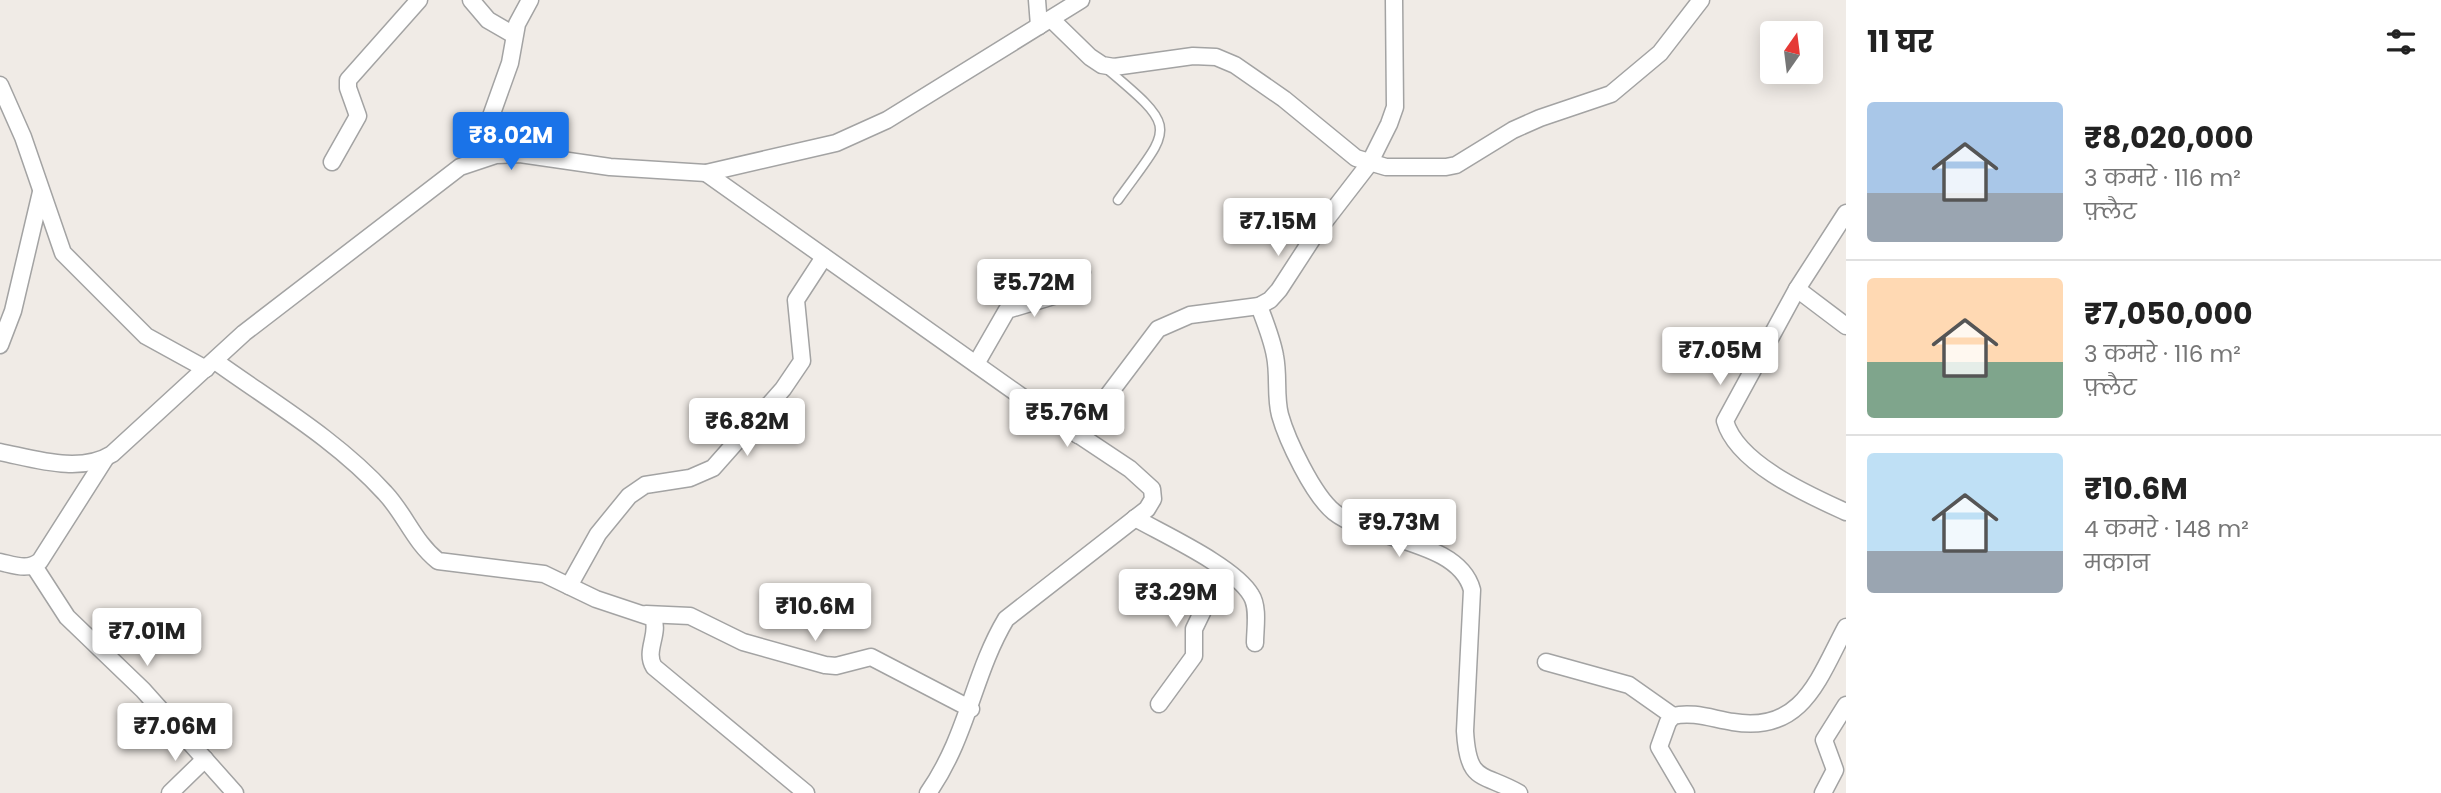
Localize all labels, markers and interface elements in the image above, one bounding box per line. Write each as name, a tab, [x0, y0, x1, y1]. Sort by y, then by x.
text: 11 घर	[1867, 20, 1933, 63]
north arrow	[1760, 21, 1824, 84]
map controls	[1760, 21, 1823, 84]
icon: filters	[2382, 23, 2420, 61]
pin: ₹8.02M	[454, 113, 568, 172]
text: ₹8,020,000	[2084, 116, 2254, 159]
text: ₹8.02M	[469, 119, 553, 151]
icon: home	[1923, 130, 2007, 214]
text: 3 कमरे · 116 m²	[2084, 162, 2241, 194]
text: फ़्लैट	[2084, 196, 2137, 228]
pin: ₹7.15M	[1221, 198, 1335, 258]
text: ₹7.15M	[1239, 205, 1317, 237]
pin: ₹5.72M	[977, 260, 1091, 319]
text: ₹5.72M	[993, 266, 1075, 298]
text: ₹7,050,000	[2084, 292, 2253, 335]
icon: home	[1923, 306, 2007, 390]
pin: ₹7.05M	[1663, 328, 1777, 387]
text: ₹7.05M	[1678, 334, 1762, 366]
text: 3 कमरे · 116 m²	[2084, 338, 2241, 370]
text: फ़्लैट	[2084, 372, 2137, 404]
pin: ₹5.76M	[1010, 390, 1124, 449]
text: ₹5.76M	[1025, 396, 1109, 428]
pin: ₹6.82M	[690, 398, 804, 458]
text: ₹6.82M	[705, 405, 789, 437]
text: ₹10.6M	[2084, 467, 2188, 510]
icon: home	[1923, 481, 2007, 565]
pin: ₹9.73M	[1342, 500, 1456, 559]
text: ₹9.73M	[1358, 506, 1440, 538]
text: 4 कमरे · 148 m²	[2084, 513, 2249, 545]
text: मकान	[2084, 547, 2150, 579]
pin: ₹3.29M	[1119, 570, 1233, 629]
text: ₹3.29M	[1135, 576, 1217, 608]
pin: ₹10.6M	[758, 584, 872, 643]
text: ₹10.6M	[775, 590, 855, 622]
pin: ₹7.01M	[90, 608, 204, 668]
text: ₹7.01M	[108, 615, 186, 647]
pin: ₹7.06M	[118, 704, 232, 763]
text: ₹7.06M	[133, 710, 217, 742]

